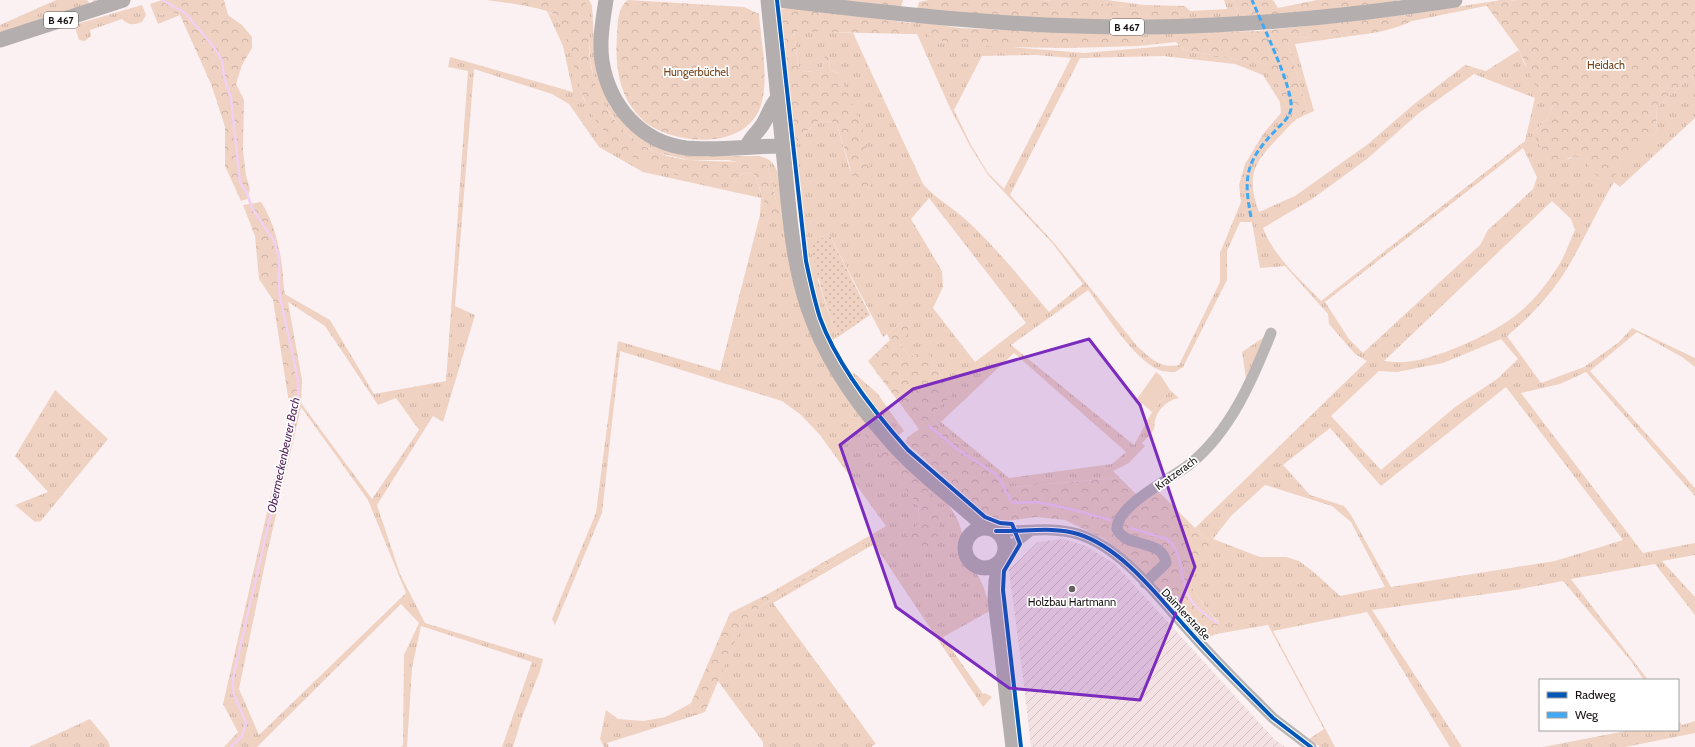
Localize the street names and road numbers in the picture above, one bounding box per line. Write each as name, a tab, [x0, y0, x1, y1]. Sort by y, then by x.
road number: B 467	[44, 12, 78, 28]
road number: B 467	[1110, 19, 1144, 35]
street label: Kratzerach	[1152, 453, 1200, 493]
street label: Daimlerstraße	[1158, 585, 1214, 643]

